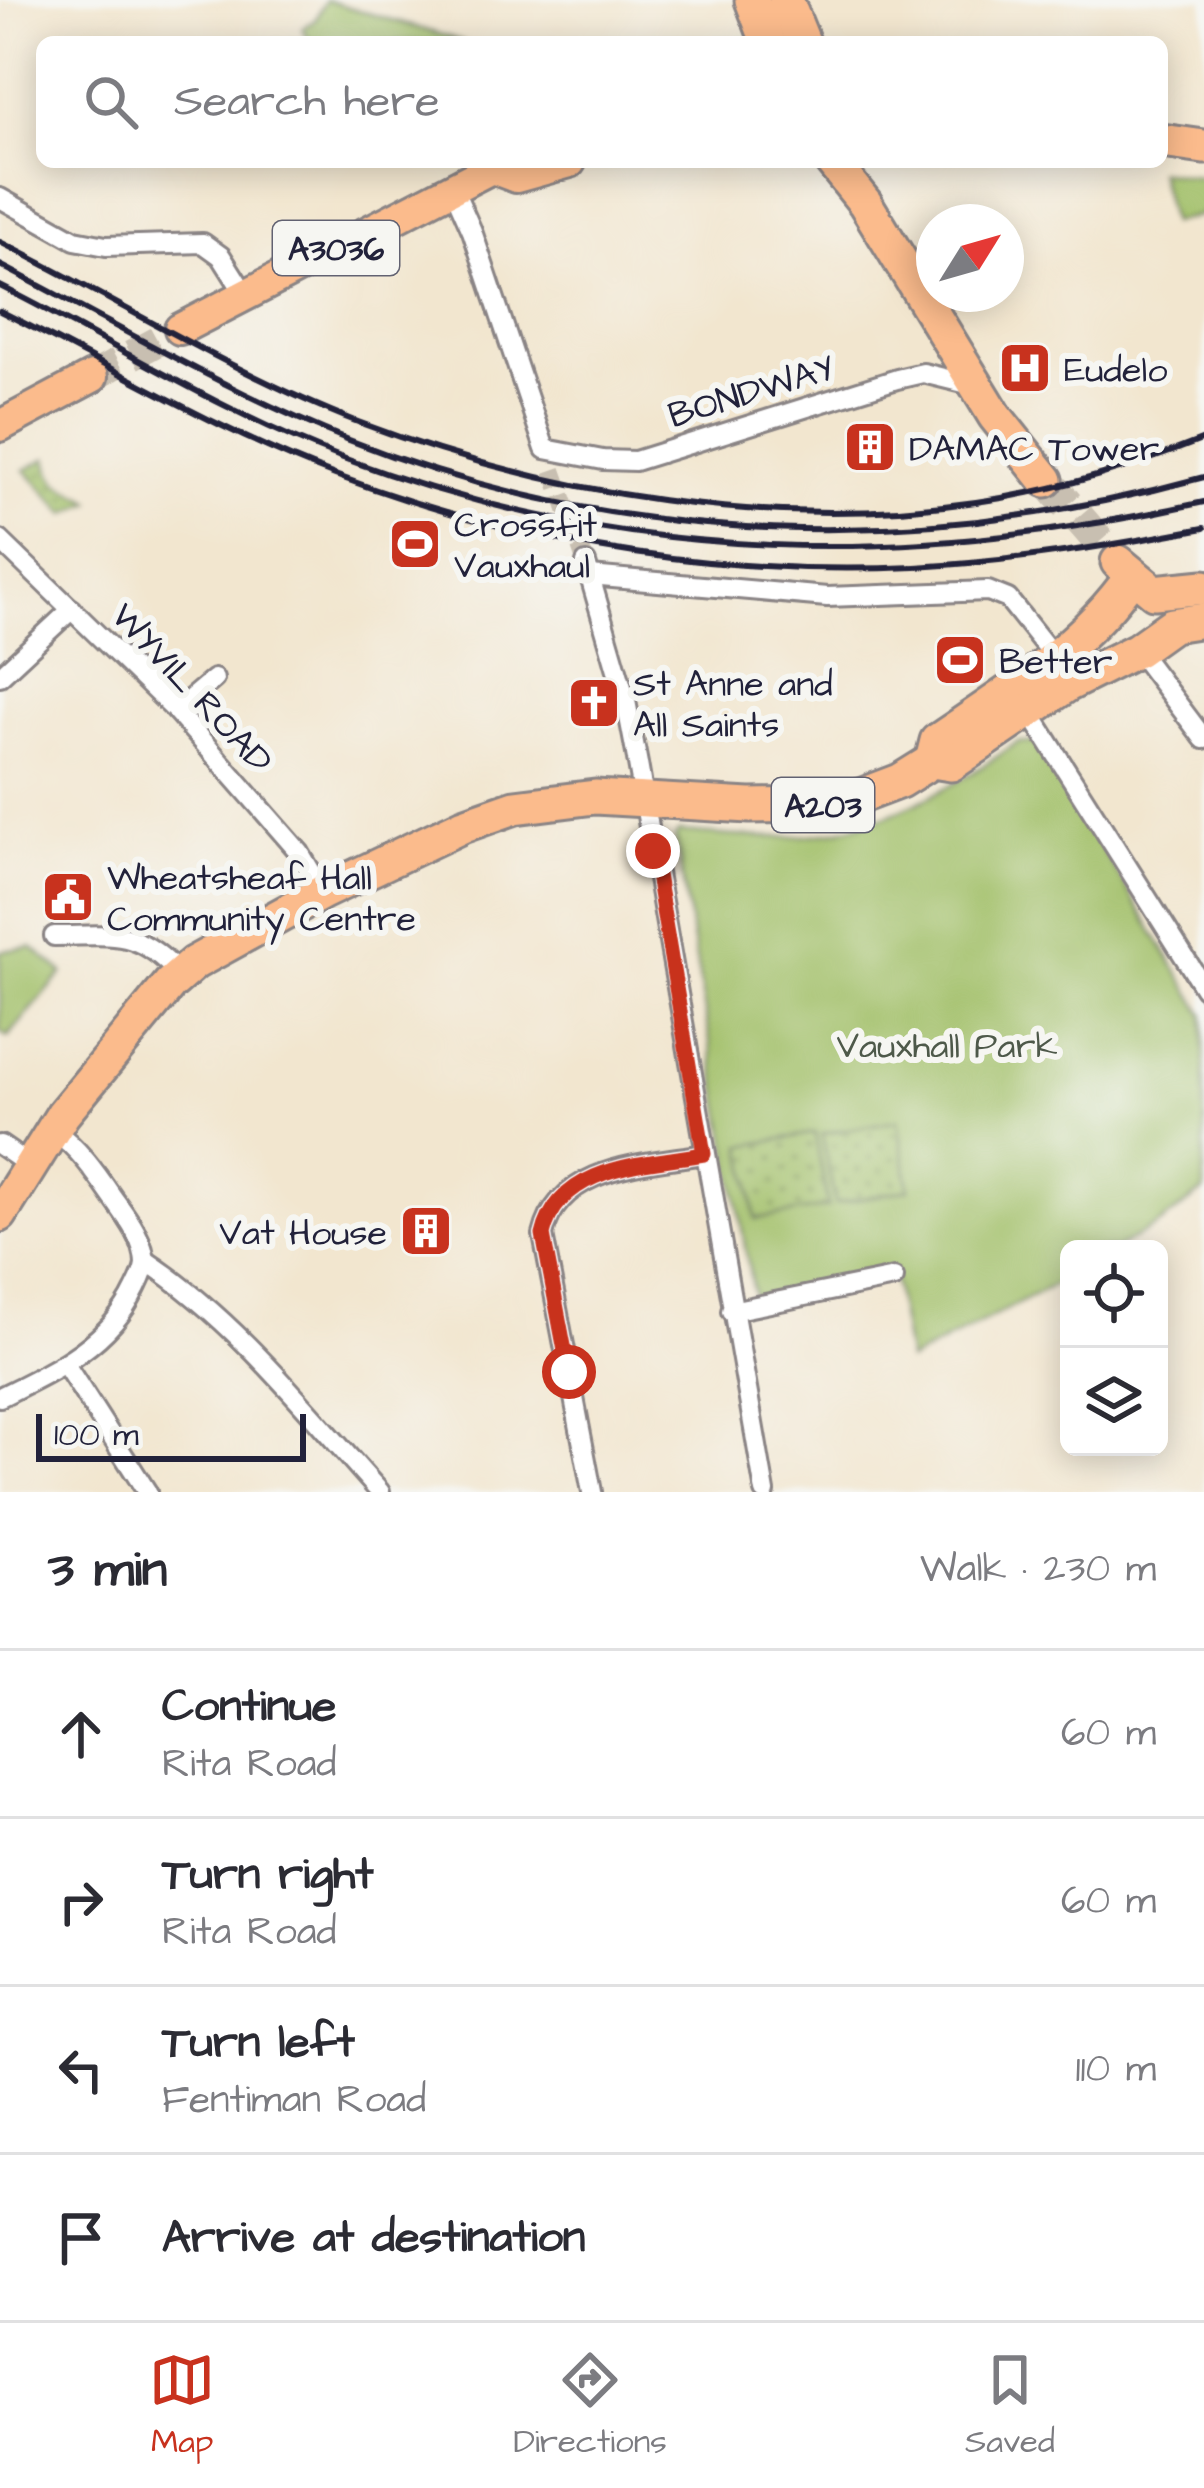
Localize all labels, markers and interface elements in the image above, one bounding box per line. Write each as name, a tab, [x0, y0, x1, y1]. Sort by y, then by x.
search box	[36, 36, 1168, 168]
icon: search	[78, 69, 144, 135]
text: Search here	[174, 71, 440, 133]
north arrow	[916, 204, 1024, 312]
road number: A3036	[273, 221, 399, 275]
hospital icon: Eudelo	[997, 340, 1053, 396]
street label: BONDWAY	[662, 343, 841, 442]
place label: Eudelo	[1064, 345, 1167, 396]
building icon: DAMAC Tower	[842, 419, 898, 475]
place label: DAMAC Tower	[909, 424, 1159, 475]
place label: Crossfit Vauxhaul	[454, 500, 598, 592]
sports icon: Crossfit Vauxhaul	[387, 516, 443, 572]
street label: WYVIL ROAD	[99, 592, 284, 785]
sports icon: Better	[932, 632, 988, 688]
place label: Better	[999, 637, 1113, 688]
place label: St Anne and All Saints	[633, 659, 833, 751]
church icon: St Anne and All Saints	[566, 675, 622, 731]
road number: A203	[772, 778, 874, 832]
route end	[626, 824, 680, 878]
place label: Wheatsheaf Hall Community Centre	[107, 853, 416, 945]
public building icon: Wheatsheaf Hall Community Centre	[40, 869, 96, 925]
park label: Vauxhall Park	[836, 1021, 1058, 1072]
building icon: Vat House	[398, 1203, 454, 1259]
place label: Vat House	[219, 1208, 387, 1259]
map controls	[1060, 1240, 1168, 1456]
button: locate	[1060, 1240, 1168, 1348]
route start	[542, 1345, 596, 1399]
button: layers	[1060, 1348, 1168, 1456]
scale bar	[36, 1408, 306, 1461]
text: 100 m	[54, 1412, 139, 1458]
text: 3 min	[48, 1535, 167, 1606]
text: Walk · 230 m	[920, 1543, 1156, 1597]
text: Continue	[162, 1676, 336, 1738]
icon: ahead	[48, 1701, 114, 1767]
text: 60 m	[1061, 1707, 1156, 1761]
text: Rita Road	[162, 1738, 337, 1792]
text: Turn right	[162, 1844, 374, 1906]
icon: right	[48, 1869, 114, 1935]
text: 60 m	[1061, 1875, 1156, 1929]
text: Rita Road	[162, 1906, 337, 1960]
text: Turn left	[162, 2012, 355, 2074]
icon: left	[48, 2037, 114, 2103]
text: 110 m	[1075, 2043, 1156, 2097]
text: Fentiman Road	[162, 2074, 426, 2128]
icon: arrive	[48, 2205, 114, 2271]
text: Arrive at destination	[162, 2207, 585, 2269]
tab: Map	[149, 2347, 215, 2465]
tab: Directions	[513, 2347, 667, 2465]
tab: Saved	[965, 2347, 1055, 2465]

